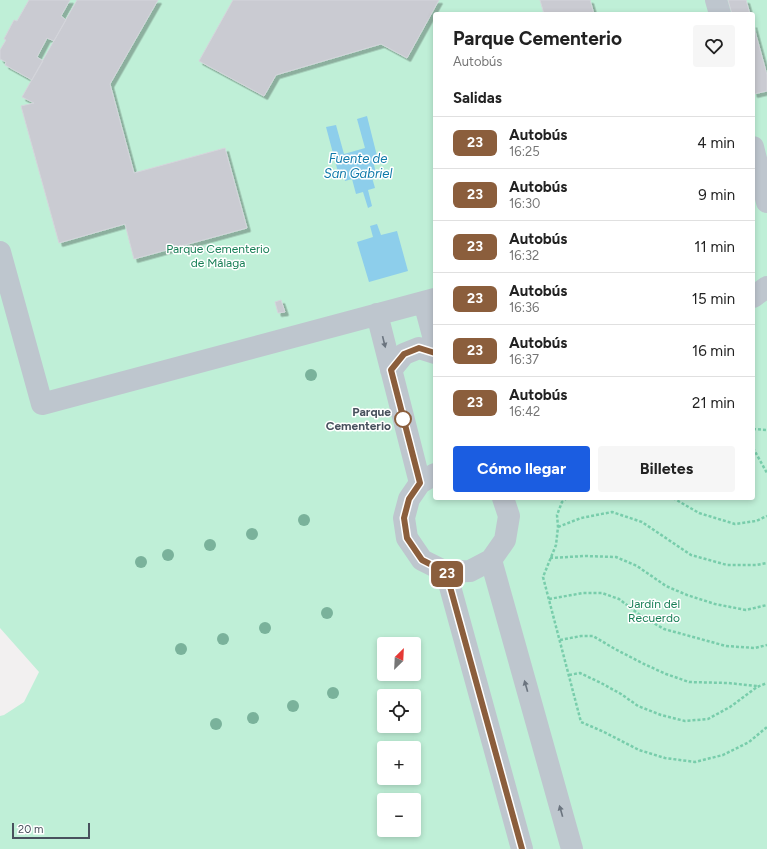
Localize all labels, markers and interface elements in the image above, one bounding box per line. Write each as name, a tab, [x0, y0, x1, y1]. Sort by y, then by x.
button: heart	[693, 25, 735, 67]
text: Parque Cementerio	[453, 27, 622, 50]
text: Autobús	[453, 54, 502, 69]
text: Salidas	[453, 89, 502, 107]
text: Autobús	[509, 126, 567, 144]
text: 23	[467, 134, 483, 151]
text: 4 min	[697, 134, 735, 152]
text: 16:25	[509, 144, 540, 159]
water label: Fuente de San Gabriel	[324, 151, 392, 181]
text: Autobús	[509, 178, 567, 196]
text: 23	[467, 186, 483, 203]
text: 9 min	[698, 186, 735, 204]
text: 16:30	[509, 196, 540, 211]
text: Autobús	[509, 230, 567, 248]
text: 23	[467, 238, 483, 255]
text: 11 min	[694, 238, 735, 256]
park label: Parque Cementerio de Málaga	[166, 242, 270, 270]
text: 16:32	[509, 248, 539, 263]
text: Autobús	[509, 282, 567, 300]
text: 23	[467, 290, 483, 307]
text: 15 min	[692, 290, 735, 308]
text: 16:36	[509, 300, 539, 315]
text: Autobús	[509, 334, 567, 352]
one-way arrow	[381, 337, 387, 349]
text: 23	[467, 342, 483, 359]
text: 16 min	[692, 342, 735, 360]
text: 16:37	[509, 352, 539, 367]
text: Autobús	[509, 386, 567, 404]
text: 23	[467, 394, 483, 411]
text: 21 min	[692, 394, 735, 412]
text: 16:42	[509, 404, 540, 419]
place label: Parque Cementerio	[326, 405, 391, 433]
marker: Parque Cementerio	[394, 410, 412, 428]
button: Cómo llegar	[453, 446, 590, 492]
button: Billetes	[598, 446, 735, 492]
line badge: 23	[429, 561, 465, 587]
text: 23	[439, 565, 455, 582]
park label: Jardín del Recuerdo	[628, 597, 680, 625]
north arrow	[377, 637, 421, 681]
map controls	[377, 637, 421, 837]
one-way arrow	[523, 680, 529, 692]
button: locate	[377, 689, 421, 733]
button: +	[377, 741, 421, 785]
button: −	[377, 793, 421, 837]
one-way arrow	[558, 805, 564, 817]
scale bar	[12, 821, 90, 840]
text: 20 m	[18, 823, 43, 836]

